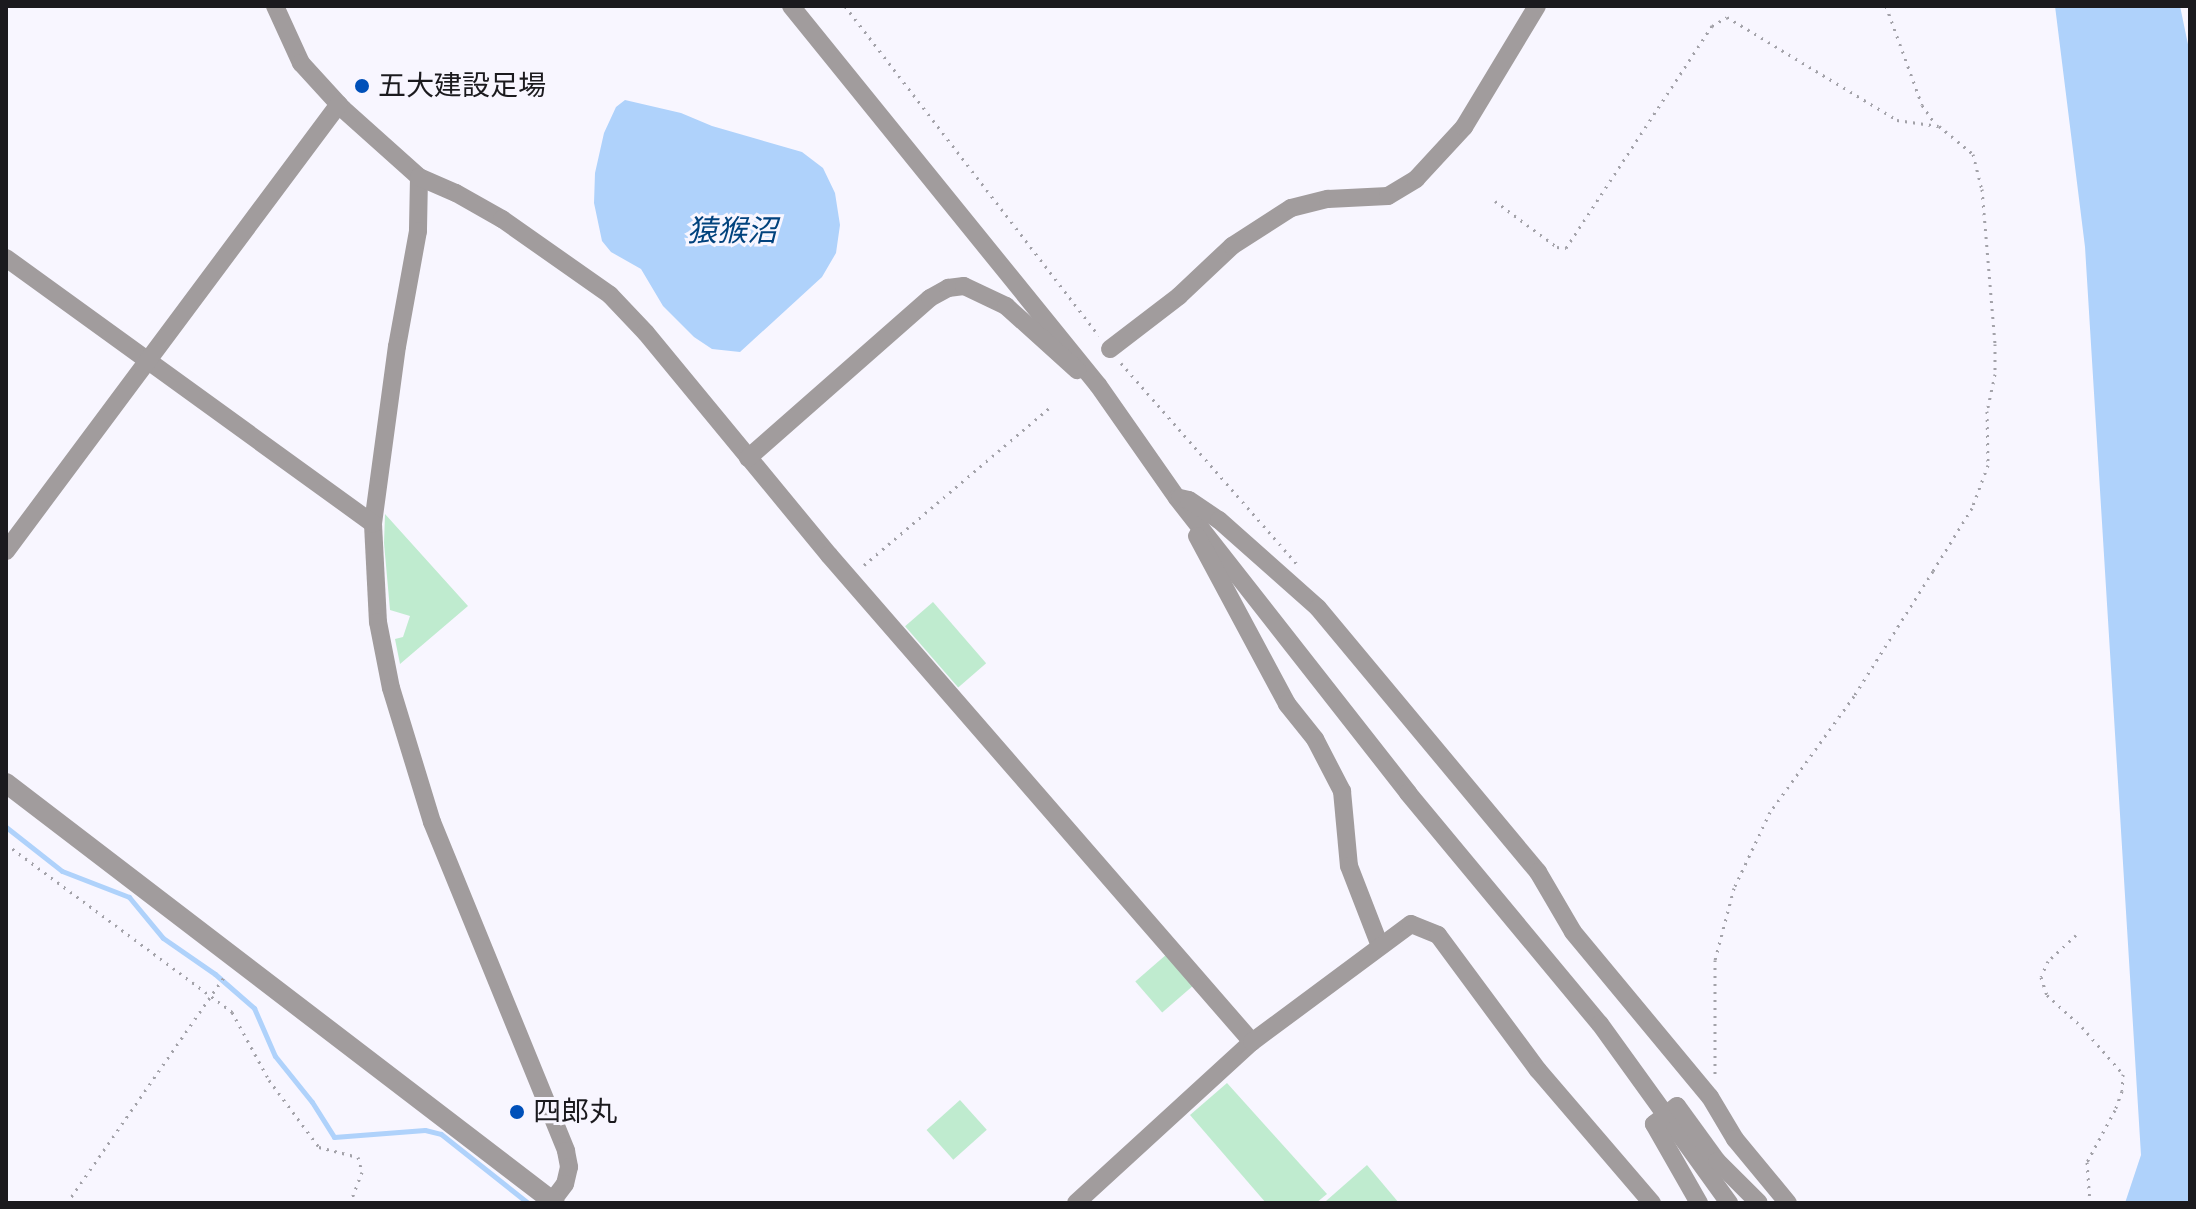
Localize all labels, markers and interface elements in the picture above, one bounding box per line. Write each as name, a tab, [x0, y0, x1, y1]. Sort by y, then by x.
place label: 五大建設足場	[378, 69, 546, 103]
marker: 五大建設足場	[353, 77, 371, 95]
water label: 猿猴沼	[687, 213, 777, 249]
place label: 四郎丸	[533, 1095, 617, 1129]
marker: 四郎丸	[508, 1103, 526, 1121]

